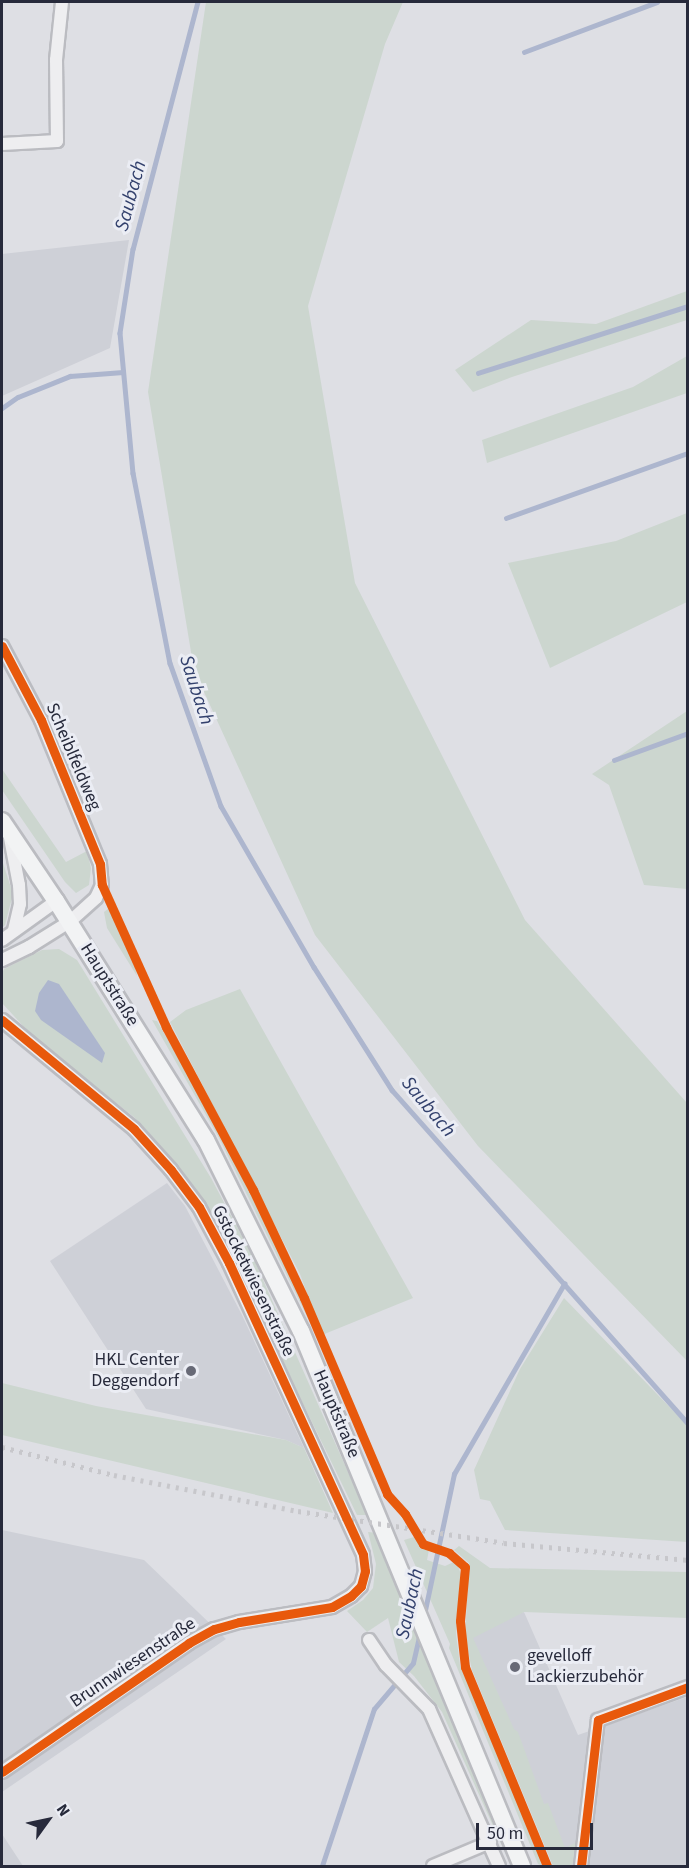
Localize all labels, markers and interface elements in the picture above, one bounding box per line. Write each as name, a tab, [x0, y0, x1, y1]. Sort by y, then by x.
water label: Saubach	[110, 158, 152, 234]
water label: Saubach	[173, 652, 219, 728]
street label: Scheiblfeldweg	[41, 700, 105, 814]
street label: Hauptstraße	[75, 940, 143, 1030]
water label: Saubach	[396, 1072, 460, 1142]
street label: Gstocketwiesenstraße	[207, 1202, 299, 1360]
place label: HKL Center Deggendorf	[91, 1350, 179, 1392]
marker: HKL Center Deggendorf	[184, 1364, 198, 1378]
street label: Hauptstraße	[308, 1367, 364, 1461]
water label: Saubach	[391, 1566, 429, 1642]
street label: Brunnwiesenstraße	[66, 1613, 200, 1713]
place label: gevelloff Lackierzubehör	[527, 1646, 643, 1688]
marker: gevelloff Lackierzubehör	[508, 1660, 522, 1674]
north arrow	[18, 1790, 78, 1850]
text: N	[51, 1800, 75, 1821]
scale bar	[479, 1811, 596, 1849]
text: 50 m	[487, 1821, 523, 1846]

